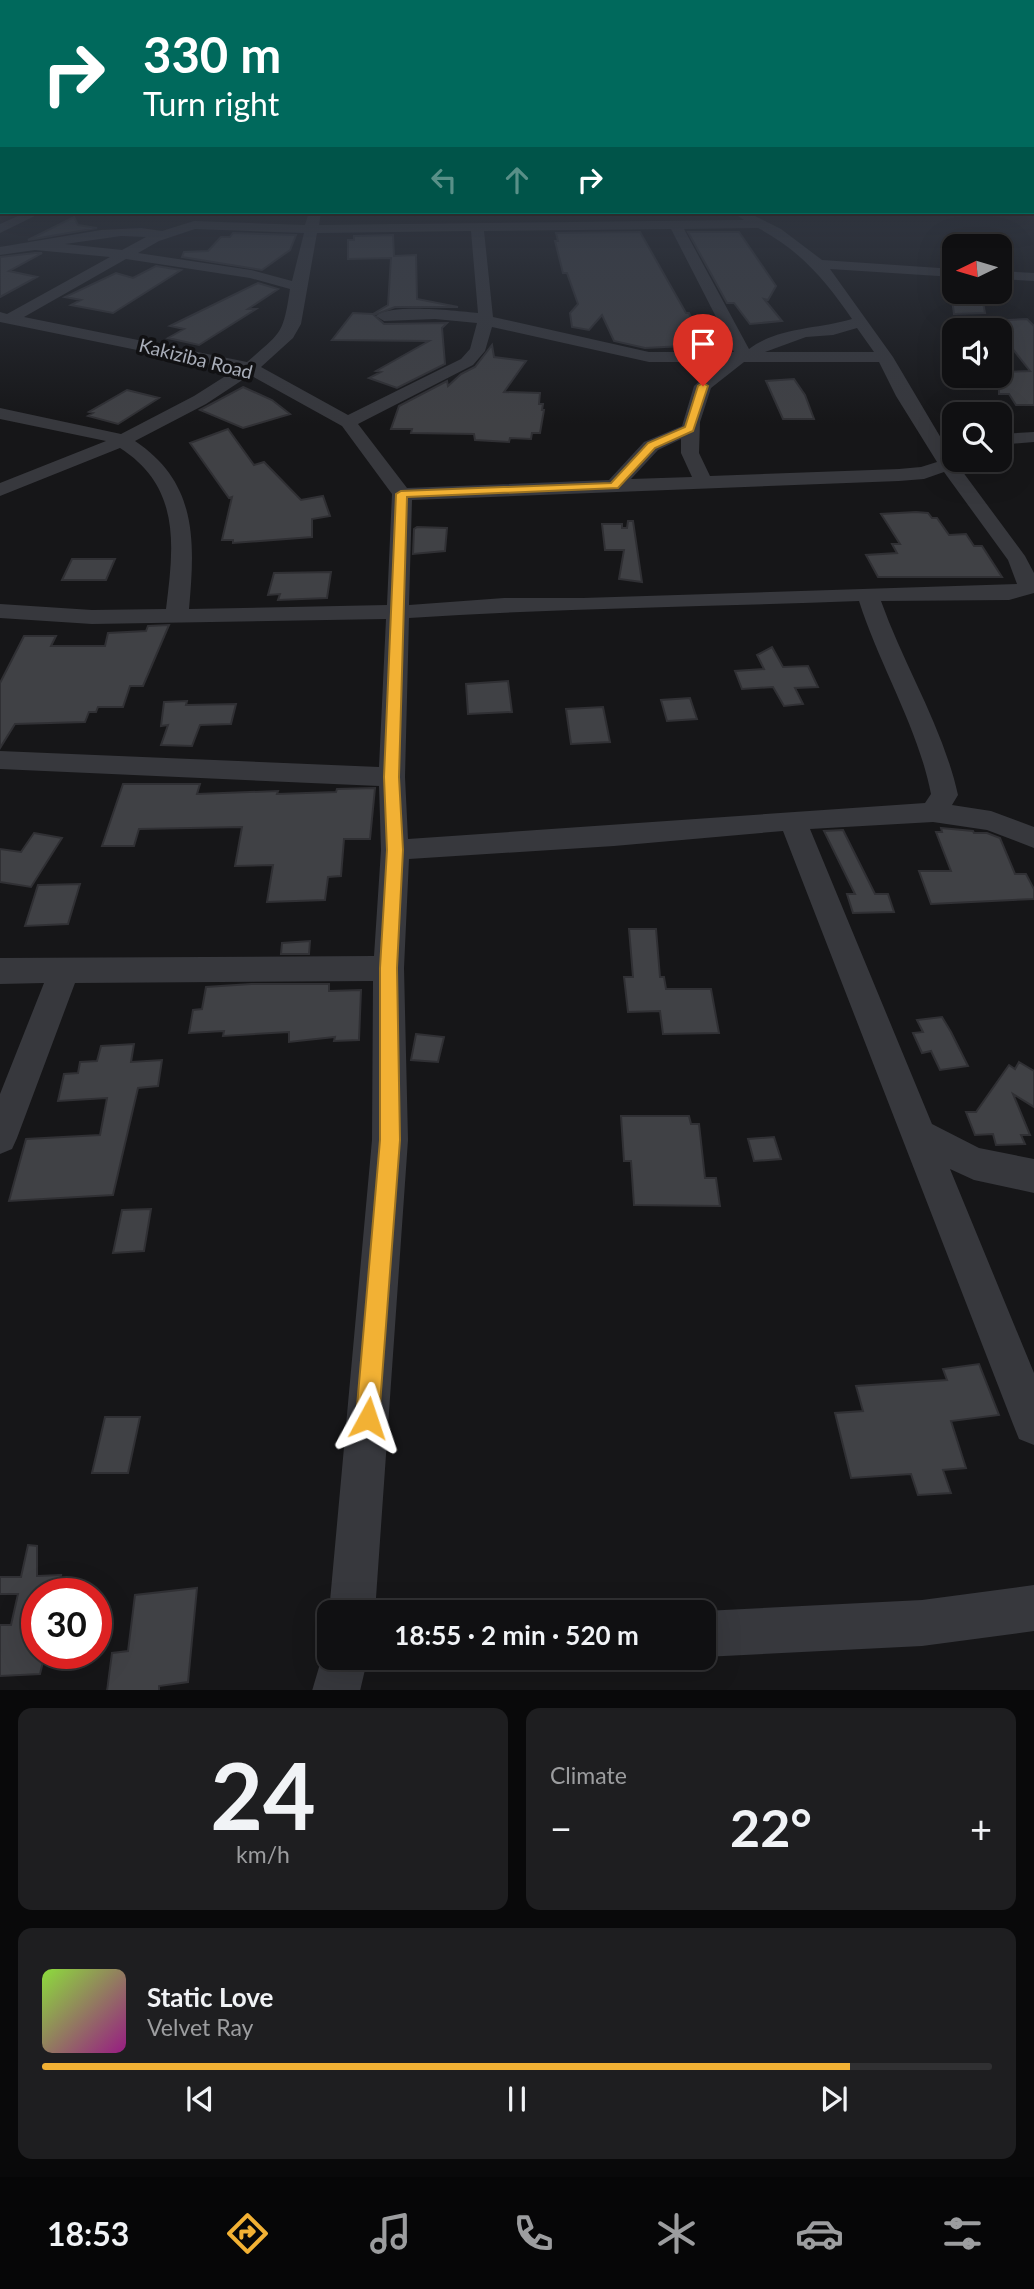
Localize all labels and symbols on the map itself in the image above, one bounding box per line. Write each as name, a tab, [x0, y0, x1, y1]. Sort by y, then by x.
north arrow	[942, 234, 1012, 304]
pin	[673, 314, 733, 386]
street label: Kakiziba Road	[137, 333, 255, 383]
position arrow	[331, 1381, 405, 1455]
speed limit sign: 30	[21, 1578, 112, 1669]

